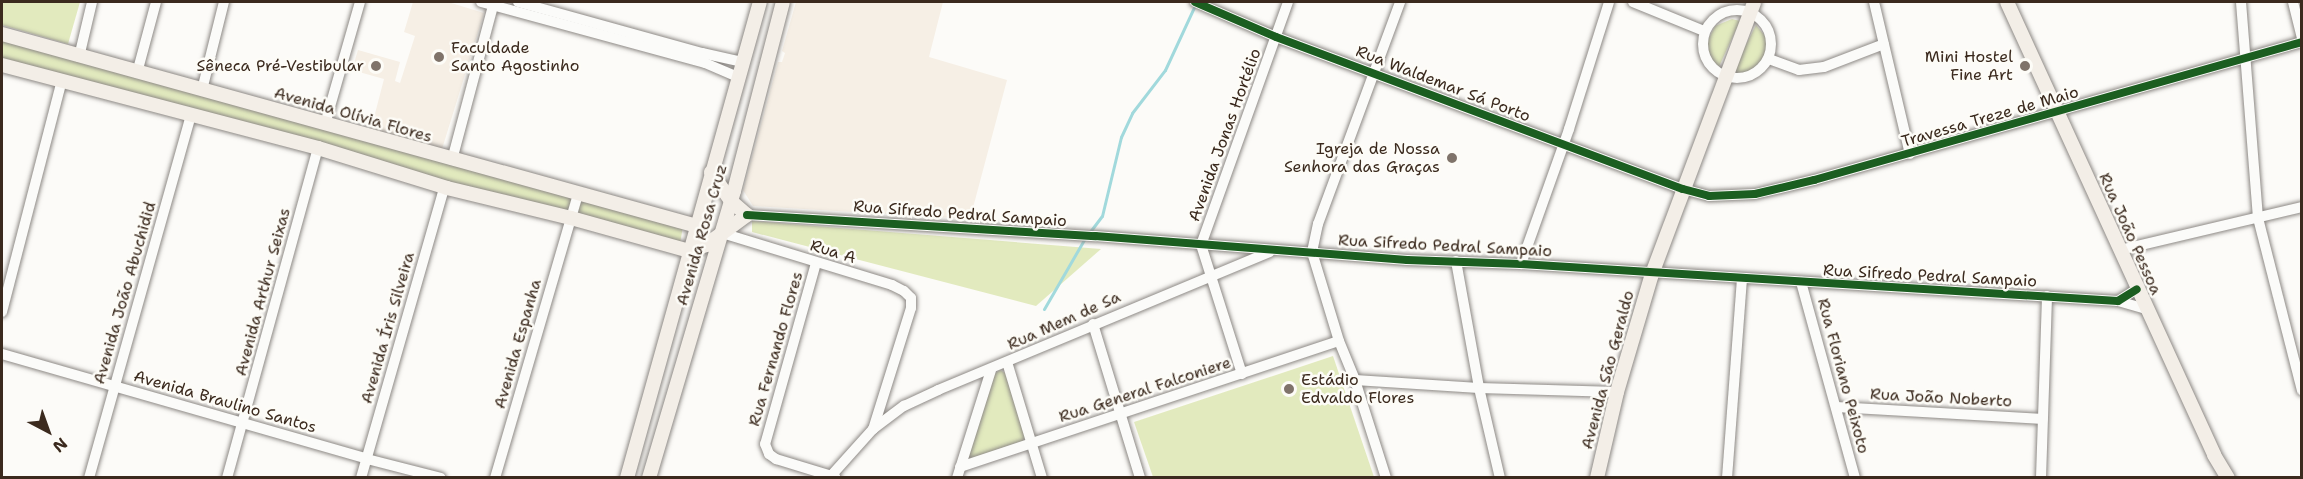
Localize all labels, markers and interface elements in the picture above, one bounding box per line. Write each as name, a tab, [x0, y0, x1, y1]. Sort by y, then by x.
place label: Faculdade Santo Agostinho	[451, 38, 579, 76]
street label: Rua Waldemar Sá Porto	[1353, 42, 1533, 126]
street label: Avenida Jonas Hortélio	[1185, 46, 1265, 224]
place label: Mini Hostel Fine Art	[1925, 47, 2013, 85]
marker: Faculdade Santo Agostinho	[432, 50, 446, 64]
place label: Sêneca Pré-Vestibular	[196, 56, 364, 76]
marker: Sêneca Pré-Vestibular	[369, 59, 383, 73]
marker: Mini Hostel Fine Art	[2018, 59, 2032, 73]
street label: Avenida Olívia Flores	[272, 83, 434, 147]
street label: Travessa Treze de Maio	[1899, 83, 2081, 151]
place label: Igreja de Nossa Senhora das Graças	[1284, 139, 1440, 177]
marker: Igreja de Nossa Senhora das Graças	[1445, 151, 1459, 165]
street label: Avenida Rosa Cruz	[673, 162, 731, 308]
street label: Rua João Pessoa	[2094, 170, 2166, 298]
street label: Rua Sifredo Pedral Sampaio	[853, 197, 1067, 231]
street label: Avenida João Abuchidid	[90, 200, 160, 386]
street label: Avenida Arthur Seixas	[231, 206, 295, 378]
street label: Rua Sifredo Pedral Sampaio	[1338, 231, 1552, 261]
street label: Rua A	[808, 236, 858, 268]
street label: Avenida Íris Silveira	[357, 250, 419, 406]
street label: Rua Sifredo Pedral Sampaio	[1823, 261, 2037, 291]
street label: Rua Fernando Flores	[745, 270, 807, 428]
street label: Avenida Espanha	[490, 277, 546, 411]
street label: Rua Mem de Sa	[1005, 287, 1123, 355]
street label: Avenida São Geraldo	[1578, 289, 1638, 451]
street label: Rua Floriano Peixoto	[1813, 296, 1873, 456]
street label: Rua General Falconiere	[1057, 353, 1233, 427]
street label: Avenida Braulino Santos	[131, 367, 319, 437]
place label: Estádio Edvaldo Flores	[1301, 370, 1414, 408]
marker: Estádio Edvaldo Flores	[1282, 382, 1296, 396]
street label: Rua João Noberto	[1870, 385, 2012, 411]
north arrow	[18, 401, 78, 461]
text: N	[48, 433, 72, 457]

